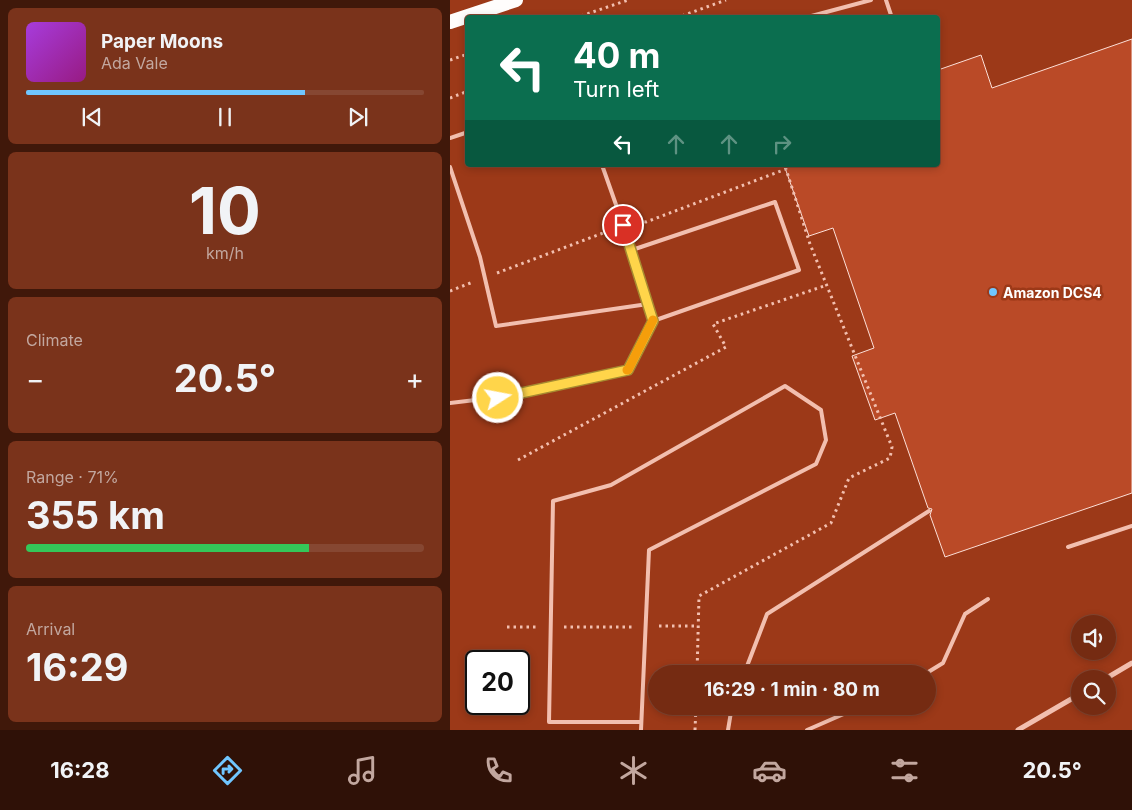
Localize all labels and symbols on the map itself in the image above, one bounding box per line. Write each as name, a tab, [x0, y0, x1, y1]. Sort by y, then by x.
pin	[602, 204, 644, 246]
place label: Amazon DCS4	[1003, 284, 1102, 301]
marker: Amazon DCS4	[987, 286, 999, 298]
position arrow	[471, 371, 523, 423]
speed limit sign: 20	[465, 650, 530, 715]

